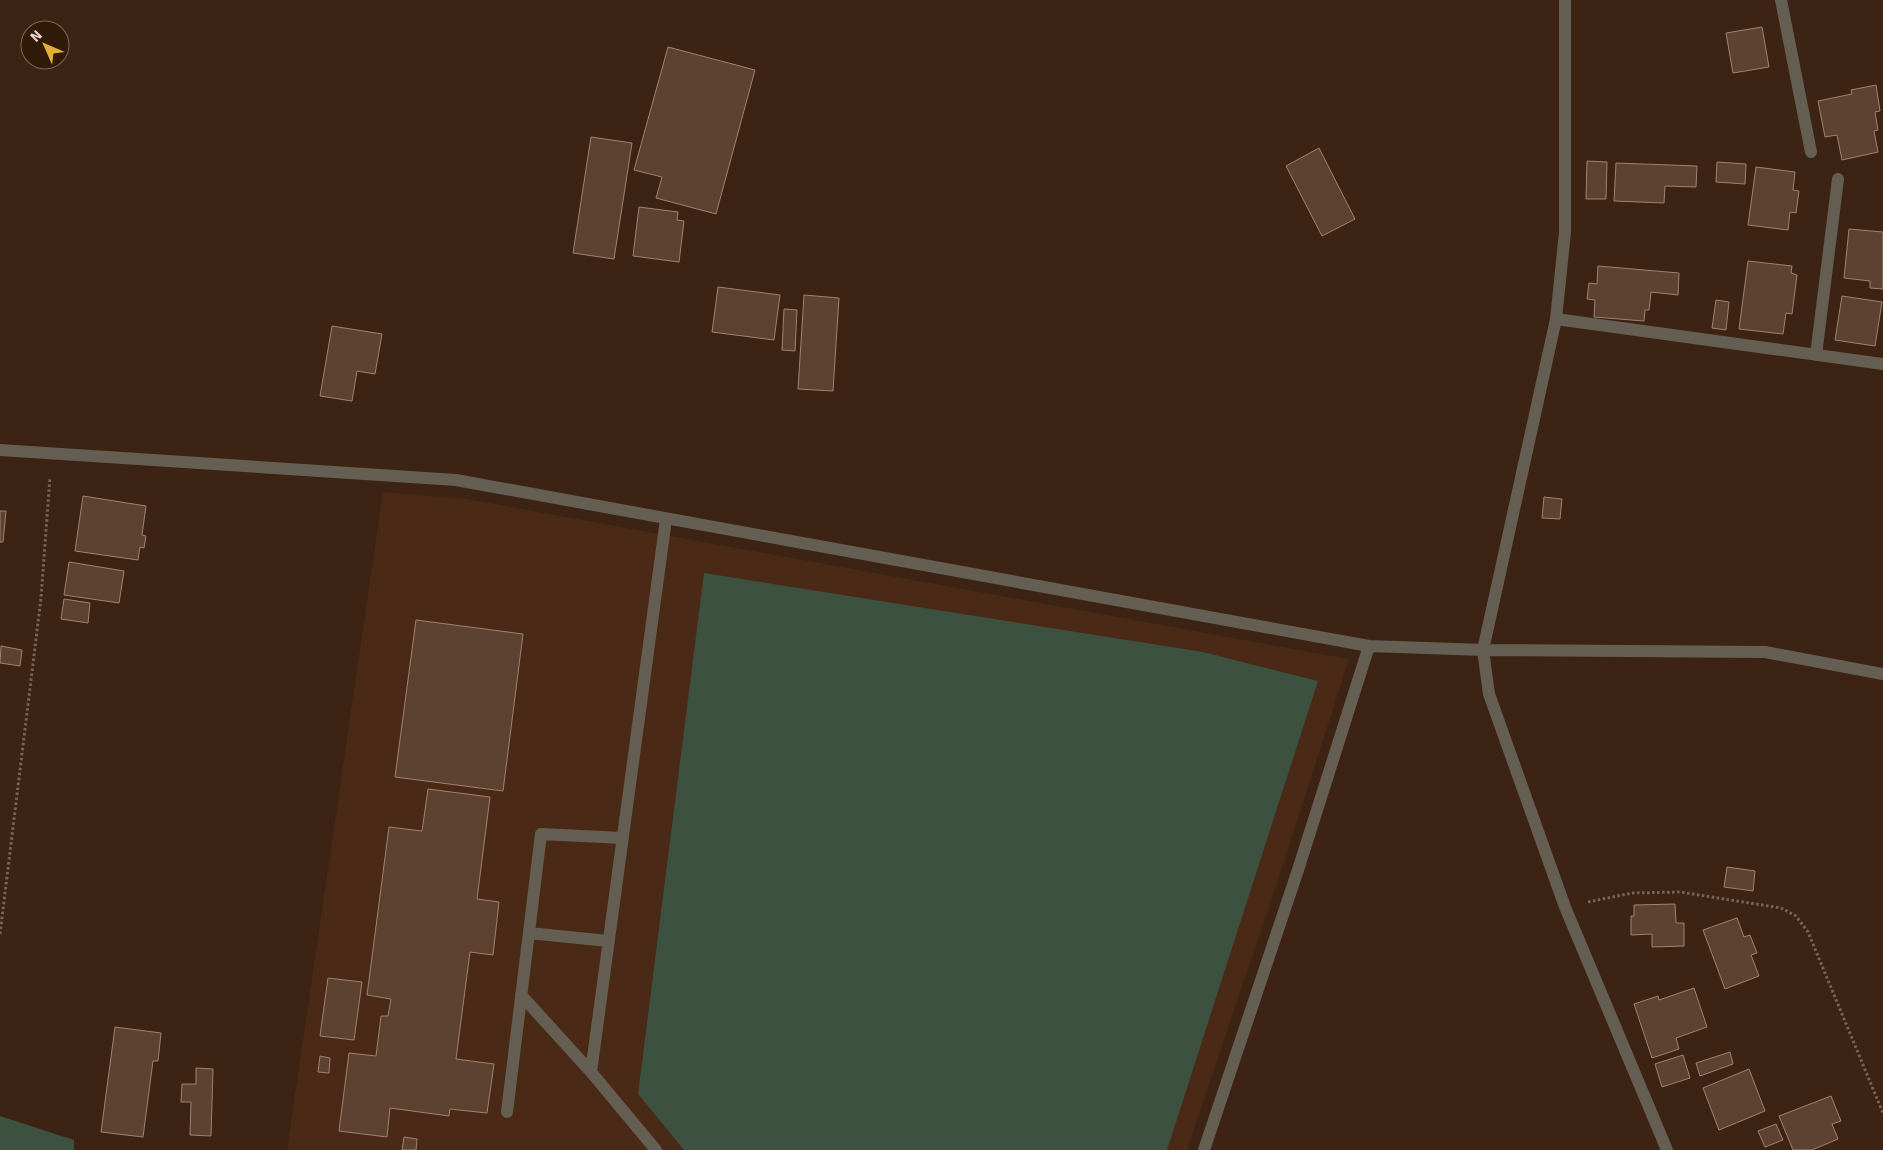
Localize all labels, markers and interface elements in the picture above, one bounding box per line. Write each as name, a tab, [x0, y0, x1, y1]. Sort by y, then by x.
north arrow	[20, 20, 70, 70]
text: N	[27, 27, 46, 46]

